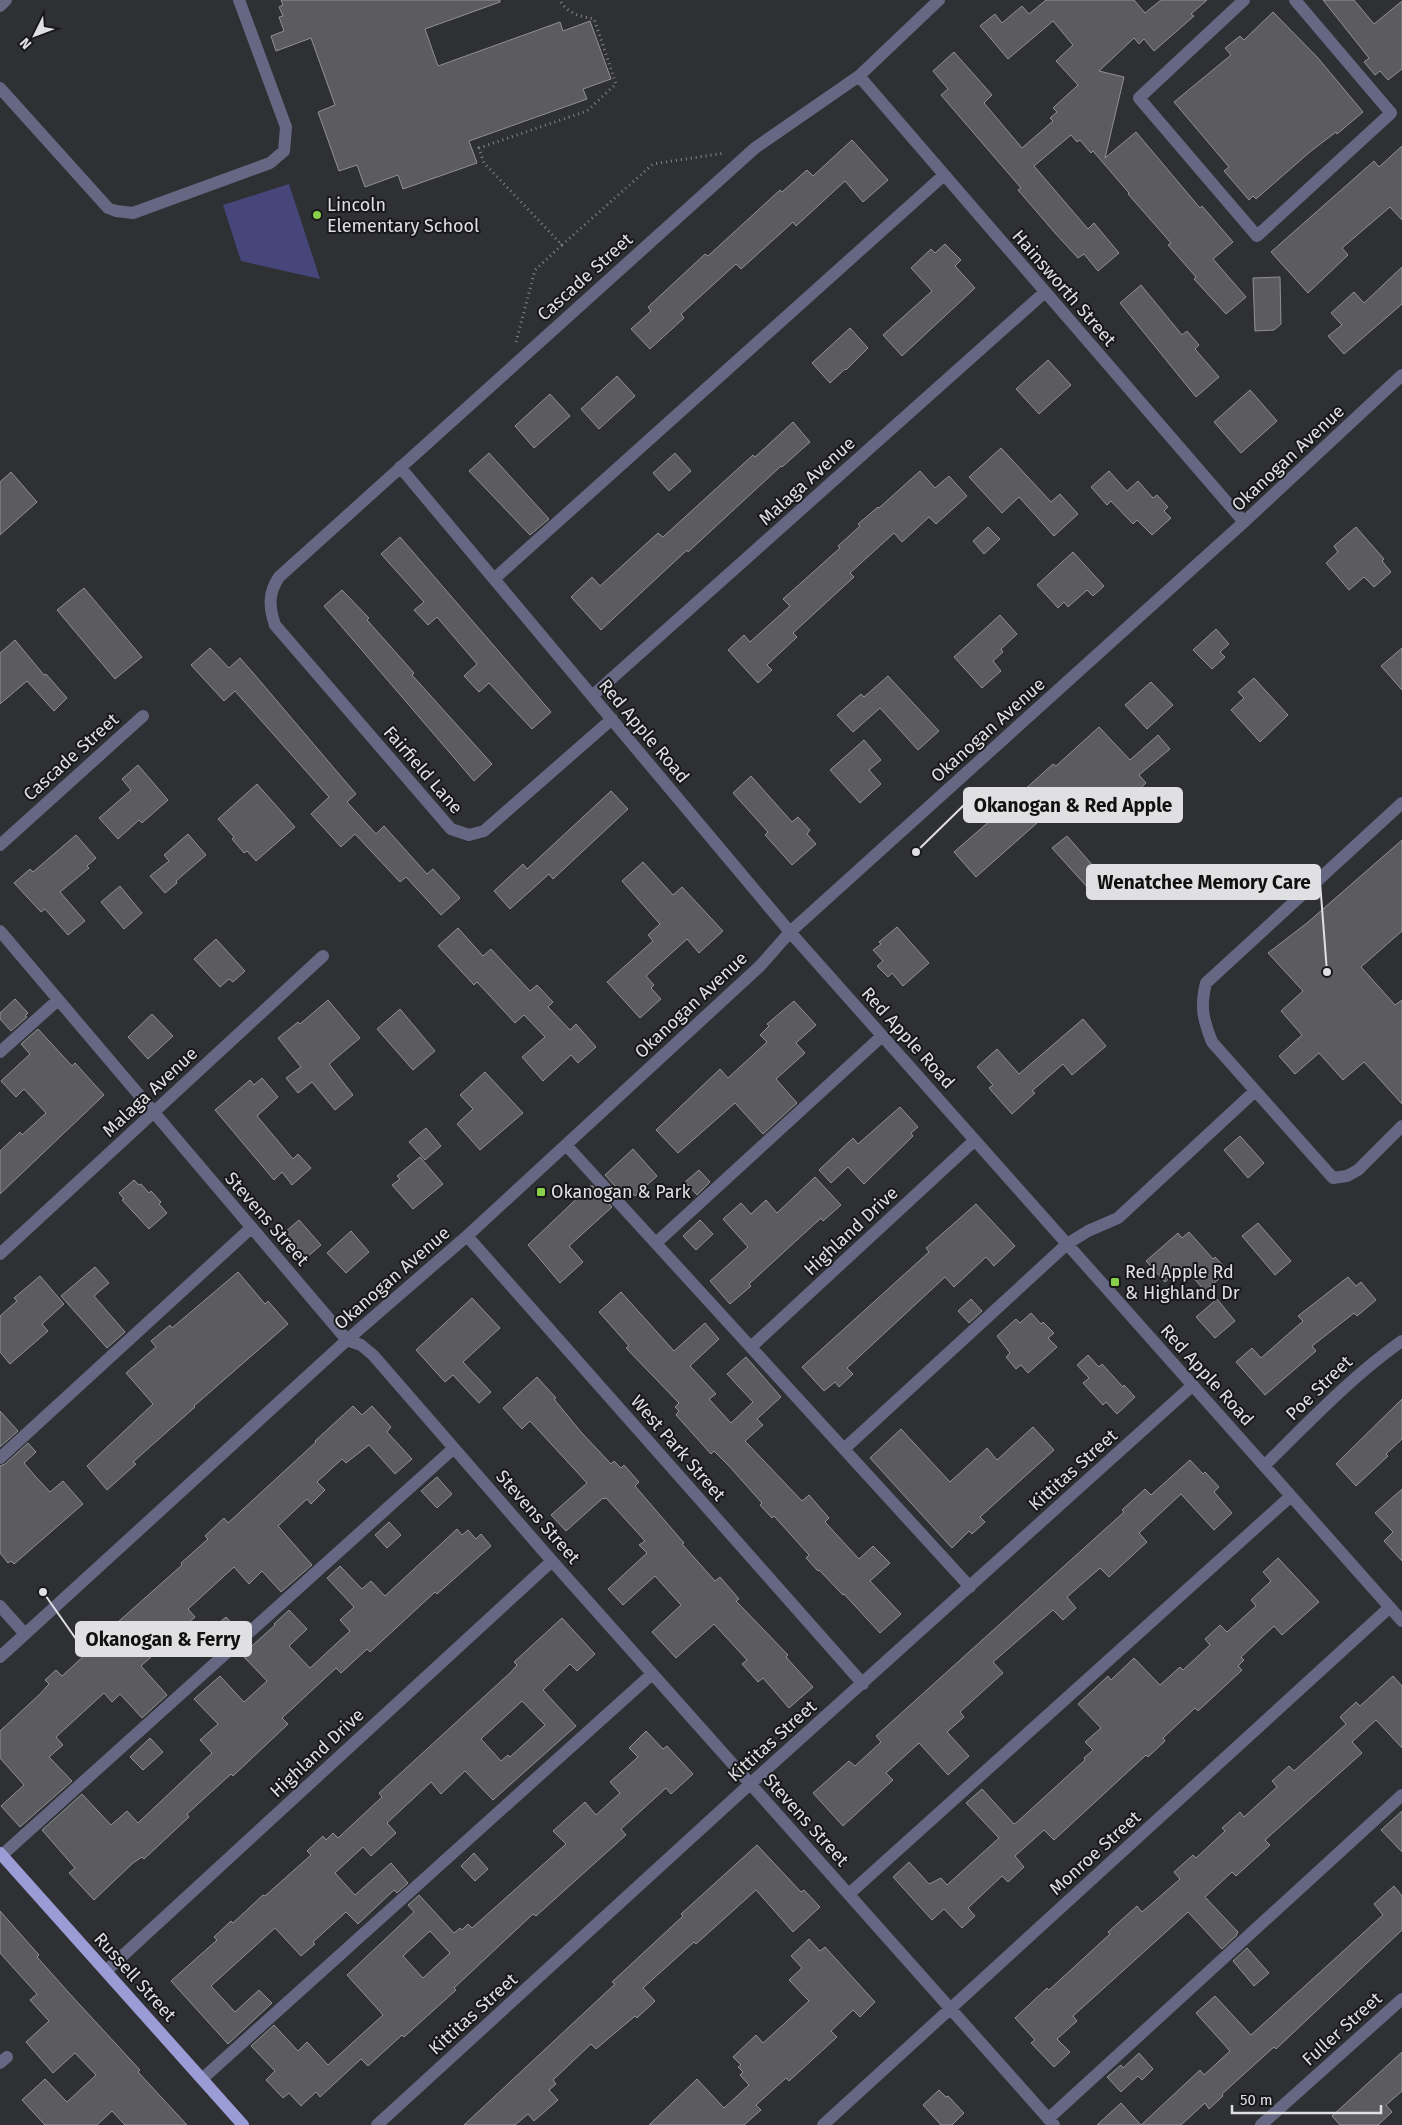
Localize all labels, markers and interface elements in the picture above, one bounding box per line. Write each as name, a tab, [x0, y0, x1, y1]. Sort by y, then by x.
north arrow	[10, 10, 60, 60]
text: N	[16, 34, 35, 53]
place label: Lincoln Elementary School	[327, 194, 479, 237]
marker: Lincoln Elementary School	[311, 209, 323, 221]
street label: Hainsworth Street	[1007, 225, 1121, 351]
street label: Cascade Street	[533, 228, 637, 325]
street label: Okanogan Avenue	[1227, 400, 1349, 516]
street label: Malaga Avenue	[754, 432, 860, 530]
street label: Okanogan Avenue	[926, 673, 1050, 787]
street label: Red Apple Road	[594, 675, 694, 787]
street label: Cascade Street	[19, 708, 123, 805]
street label: Fairfield Lane	[379, 722, 467, 818]
callout: Okanogan & Red Apple	[964, 788, 1182, 822]
text: Okanogan & Red Apple	[974, 794, 1172, 817]
callout: Wenatchee Memory Care	[1087, 865, 1320, 899]
text: Wenatchee Memory Care	[1097, 871, 1311, 894]
street label: Okanogan Avenue	[630, 947, 752, 1063]
street label: Red Apple Road	[857, 983, 959, 1093]
street label: Malaga Avenue	[98, 1042, 202, 1142]
street label: Stevens Street	[220, 1168, 314, 1271]
place label: Okanogan & Park	[551, 1181, 691, 1203]
street label: Highland Drive	[799, 1182, 903, 1280]
marker: Okanogan & Park	[535, 1186, 547, 1198]
street label: Okanogan Avenue	[330, 1222, 454, 1334]
place label: Red Apple Rd & Highland Dr	[1125, 1261, 1240, 1304]
marker: Red Apple Rd & Highland Dr	[1109, 1276, 1121, 1288]
street label: Red Apple Road	[1156, 1320, 1258, 1430]
street label: Poe Street	[1281, 1351, 1357, 1425]
street label: West Park Street	[626, 1391, 730, 1506]
street label: Kittitas Street	[1024, 1424, 1122, 1516]
street label: Stevens Street	[491, 1466, 585, 1569]
callout: Okanogan & Ferry	[76, 1622, 251, 1656]
text: Okanogan & Ferry	[86, 1628, 241, 1651]
street label: Kittitas Street	[723, 1695, 821, 1787]
street label: Highland Drive	[265, 1704, 369, 1802]
street label: Stevens Street	[759, 1769, 854, 1871]
street label: Monroe Street	[1045, 1806, 1146, 1900]
street label: Russell Street	[89, 1928, 181, 2026]
street label: Kittitas Street	[424, 1968, 522, 2060]
street label: Fuller Street	[1298, 1987, 1387, 2070]
scale bar	[1232, 2082, 1381, 2114]
text: 50 m	[1240, 2091, 1273, 2109]

